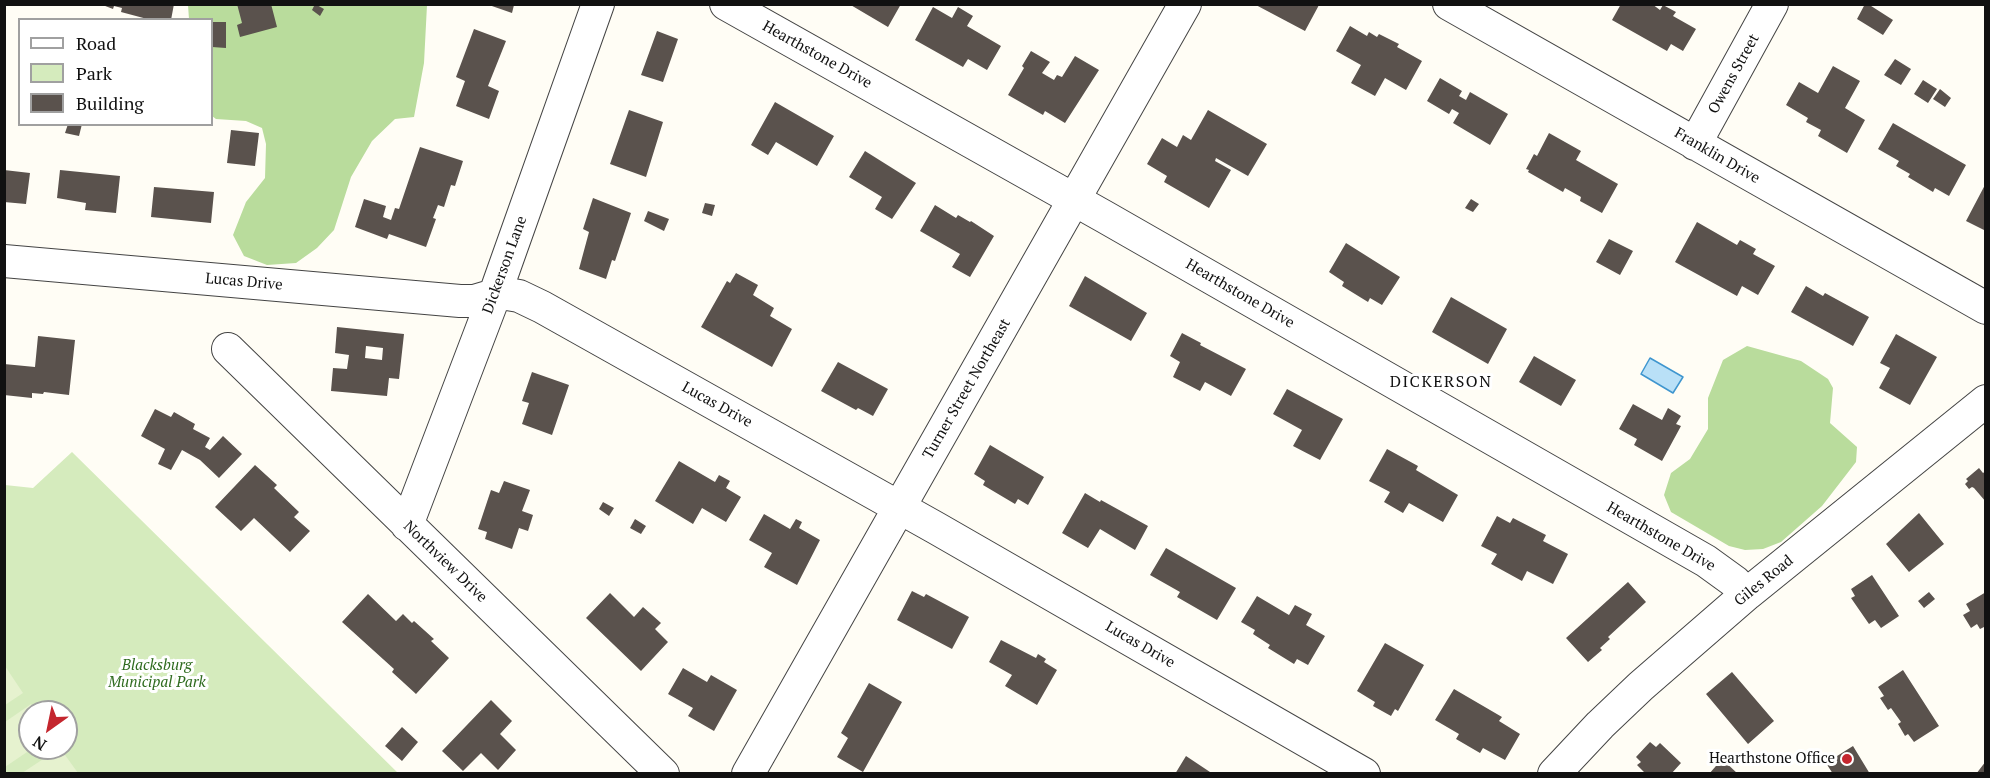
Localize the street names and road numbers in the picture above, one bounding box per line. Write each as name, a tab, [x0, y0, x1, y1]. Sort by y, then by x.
street label: Hearthstone Drive	[759, 17, 875, 93]
street label: Owens Street	[1705, 31, 1763, 117]
street label: Franklin Drive	[1671, 124, 1763, 188]
street label: Dickerson Lane	[479, 214, 531, 316]
street label: Hearthstone Drive	[1182, 256, 1298, 332]
street label: Lucas Drive	[205, 270, 283, 294]
street label: Turner Street Northeast	[919, 316, 1015, 462]
street label: Lucas Drive	[679, 378, 755, 432]
street label: Hearthstone Drive	[1603, 499, 1719, 575]
street label: Northview Drive	[399, 518, 491, 606]
street label: Giles Road	[1731, 552, 1797, 610]
street label: Lucas Drive	[1102, 618, 1178, 672]

